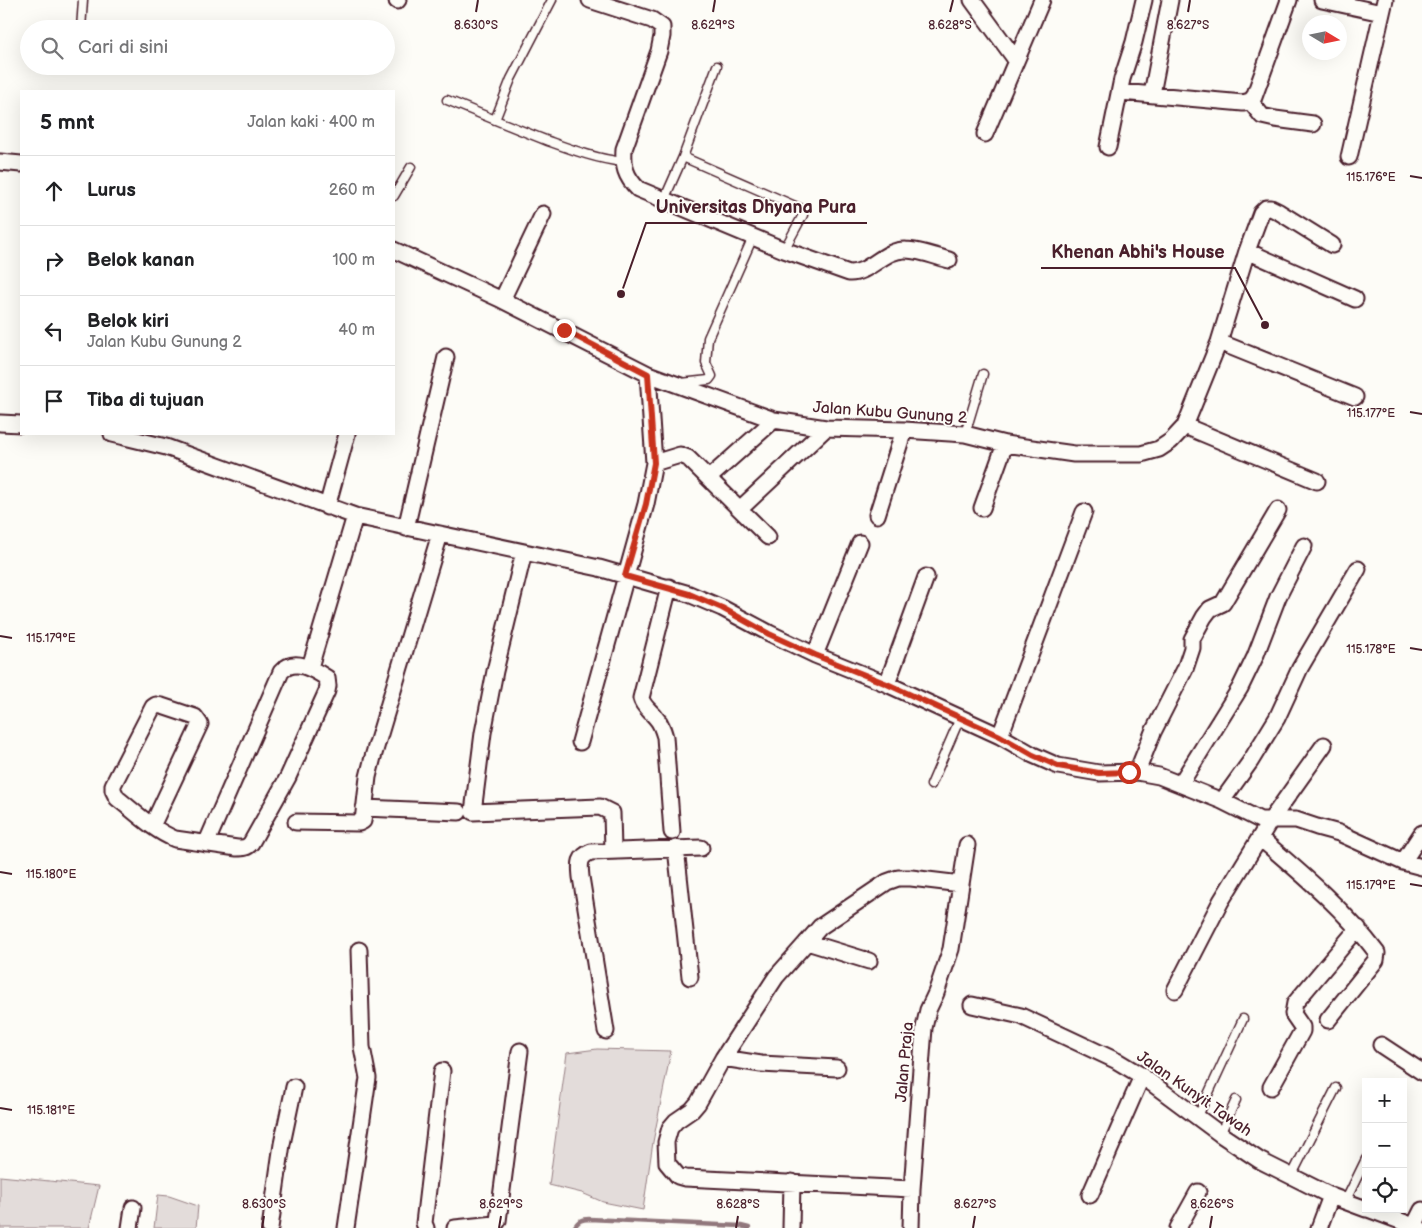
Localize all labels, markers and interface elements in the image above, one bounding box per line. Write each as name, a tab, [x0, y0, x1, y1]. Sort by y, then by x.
north arrow	[1302, 15, 1347, 60]
text: 8.630°S	[454, 18, 498, 33]
text: 8.629°S	[691, 18, 735, 33]
text: 8.628°S	[928, 18, 972, 33]
text: 8.627°S	[1167, 18, 1209, 33]
search box	[20, 20, 395, 75]
icon: search	[38, 34, 66, 62]
text: Cari di sini	[78, 36, 168, 59]
text: 5 mnt	[40, 110, 94, 135]
text: Jalan kaki · 400 m	[247, 113, 375, 132]
text: 115.176°E	[1346, 170, 1396, 185]
icon: ahead	[40, 177, 68, 205]
text: Lurus	[87, 179, 136, 202]
text: 260 m	[329, 181, 375, 200]
callout: Universitas Dhyana Pura	[646, 190, 867, 223]
text: Universitas Dhyana Pura	[656, 197, 856, 218]
callout: Khenan Abhi's House	[1041, 235, 1235, 268]
text: Khenan Abhi's House	[1051, 242, 1225, 263]
icon: right	[40, 247, 68, 275]
text: Belok kanan	[87, 249, 195, 272]
text: 100 m	[332, 251, 375, 270]
text: Belok kiri	[87, 310, 169, 333]
icon: left	[40, 317, 68, 345]
route end	[553, 319, 576, 342]
text: 40 m	[338, 321, 375, 340]
text: Jalan Kubu Gunung 2	[87, 333, 242, 352]
icon: arrive	[40, 387, 68, 415]
text: Tiba di tujuan	[87, 389, 204, 412]
street label: Jalan Kubu Gunung 2	[812, 398, 968, 428]
text: 115.177°E	[1347, 406, 1395, 421]
text: 115.179°E	[26, 631, 76, 646]
text: 115.178°E	[1346, 642, 1396, 657]
route start	[1118, 761, 1141, 784]
text: 115.180°E	[26, 867, 76, 882]
text: 115.179°E	[1346, 878, 1396, 893]
street label: Jalan Praja	[892, 1021, 918, 1103]
street label: Jalan Kunyit Tawah	[1133, 1047, 1255, 1141]
map controls	[1362, 1078, 1407, 1213]
button: +	[1362, 1078, 1407, 1123]
text: 115.181°E	[27, 1103, 75, 1118]
button: −	[1362, 1123, 1407, 1168]
button: locate	[1362, 1168, 1407, 1213]
text: 8.630°S	[242, 1197, 286, 1212]
text: 8.629°S	[479, 1197, 523, 1212]
text: 8.628°S	[716, 1197, 760, 1212]
text: 8.627°S	[954, 1197, 996, 1212]
text: 8.626°S	[1190, 1197, 1234, 1212]

